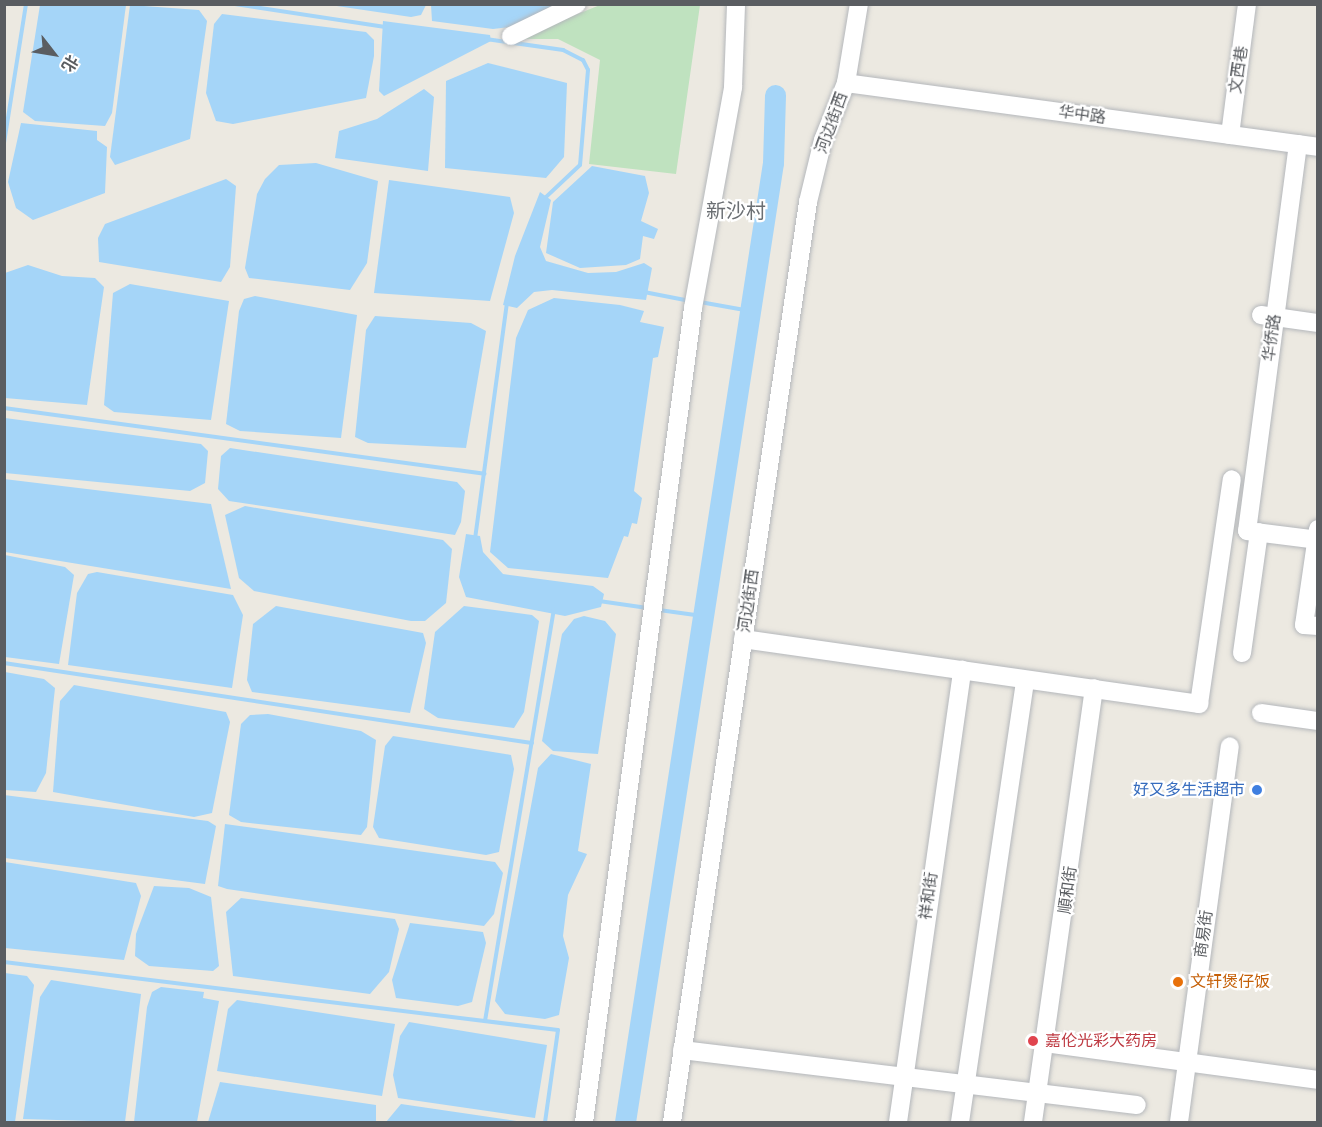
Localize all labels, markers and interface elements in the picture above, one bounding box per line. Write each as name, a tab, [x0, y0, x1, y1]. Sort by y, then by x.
north arrow	[24, 24, 84, 84]
street label: 文西巷	[1226, 45, 1252, 95]
text: 北	[57, 51, 82, 75]
street label: 河边街西	[812, 90, 852, 156]
street label: 华中路	[1057, 102, 1107, 128]
district label: 新沙村	[706, 200, 766, 224]
street label: 华侨路	[1259, 313, 1285, 363]
street label: 河边街西	[735, 568, 763, 634]
place label: 好又多生活超市	[1133, 780, 1245, 800]
marker: 好又多生活超市	[1250, 783, 1264, 797]
street label: 順和街	[1055, 865, 1081, 915]
street label: 祥和街	[916, 871, 942, 921]
street label: 商易街	[1191, 909, 1217, 959]
place label: 文轩煲仔饭	[1190, 972, 1270, 992]
marker: 文轩煲仔饭	[1171, 975, 1185, 989]
place label: 嘉伦光彩大药房	[1045, 1031, 1157, 1051]
marker: 嘉伦光彩大药房	[1026, 1034, 1040, 1048]

